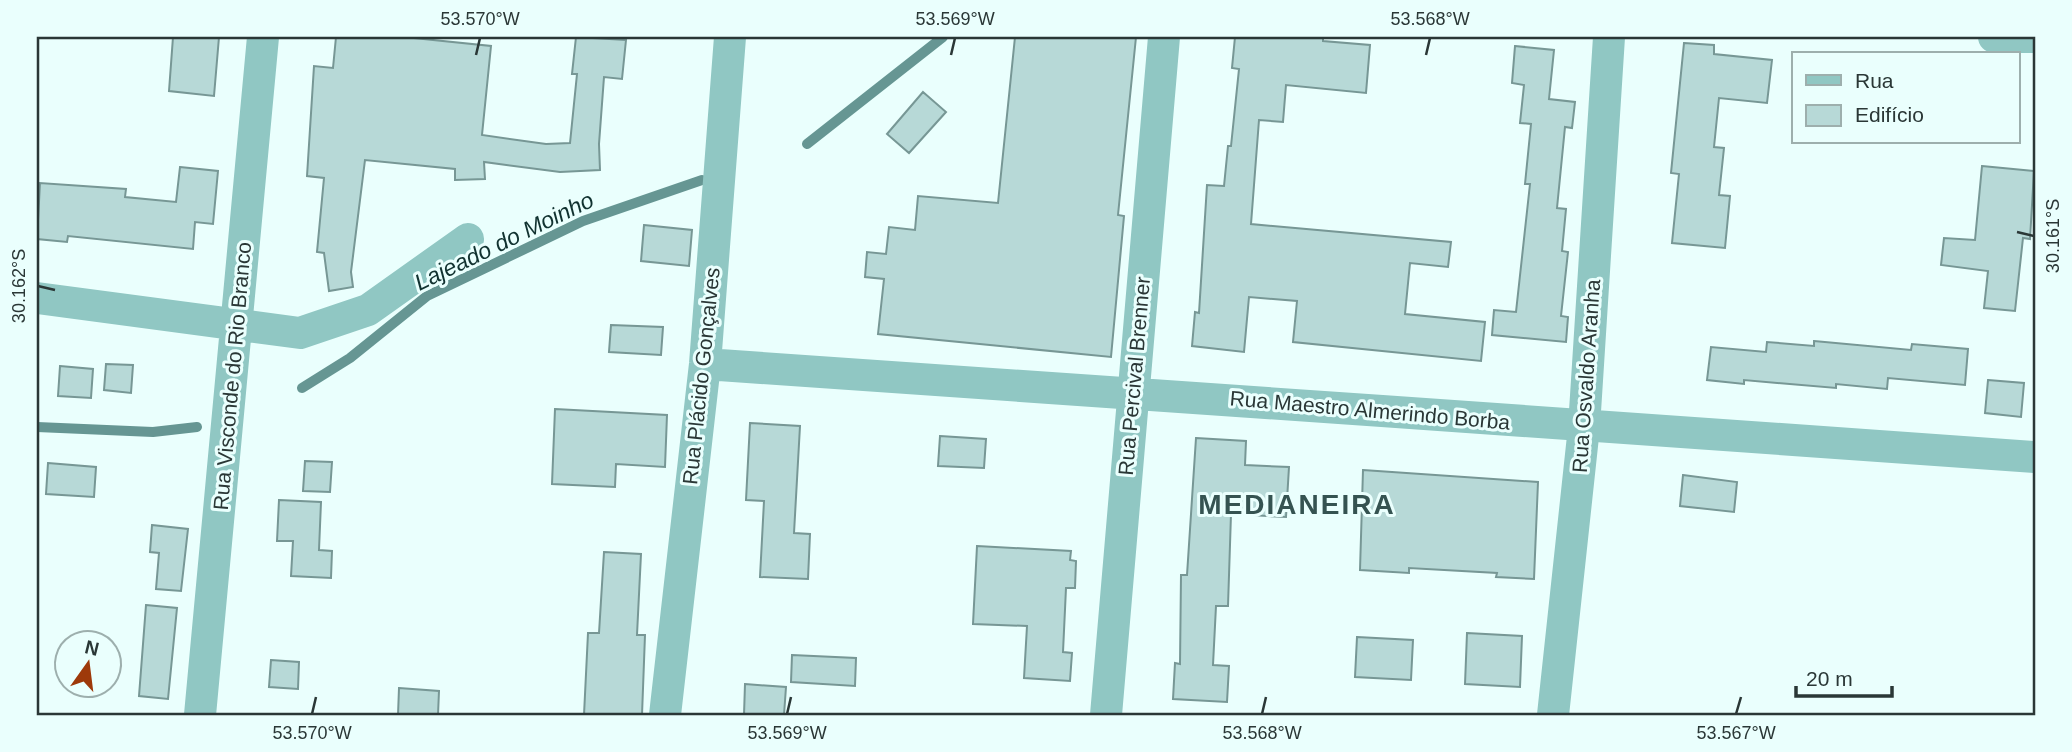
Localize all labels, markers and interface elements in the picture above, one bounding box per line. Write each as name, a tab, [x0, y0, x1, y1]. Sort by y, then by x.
text: 53.570°W	[440, 9, 520, 29]
text: 53.569°W	[915, 9, 995, 29]
text: 53.568°W	[1390, 9, 1470, 29]
legend	[1792, 52, 2020, 144]
text: Rua	[1855, 69, 1894, 92]
text: Edifício	[1855, 103, 1924, 126]
water label: Lajeado do Moinho	[410, 186, 598, 296]
text: 30.161°S	[2043, 199, 2063, 273]
street label: Rua Visconde do Rio Branco	[209, 241, 255, 511]
text: 30.162°S	[9, 249, 29, 323]
street label: Rua Plácido Gonçalves	[678, 266, 724, 486]
street label: Rua Percival Brenner	[1114, 276, 1154, 476]
street label: Rua Osvaldo Aranha	[1568, 278, 1604, 473]
street label: Rua Maestro Almerindo Borba	[1229, 386, 1511, 434]
district label: MEDIANEIRA	[1198, 489, 1396, 520]
north arrow	[52, 630, 122, 700]
text: N	[83, 636, 101, 660]
scale bar	[1796, 654, 1892, 698]
text: 20 m	[1806, 667, 1853, 690]
text: 53.570°W	[272, 723, 352, 743]
text: 53.569°W	[747, 723, 827, 743]
text: 53.568°W	[1222, 723, 1302, 743]
text: 53.567°W	[1696, 723, 1776, 743]

